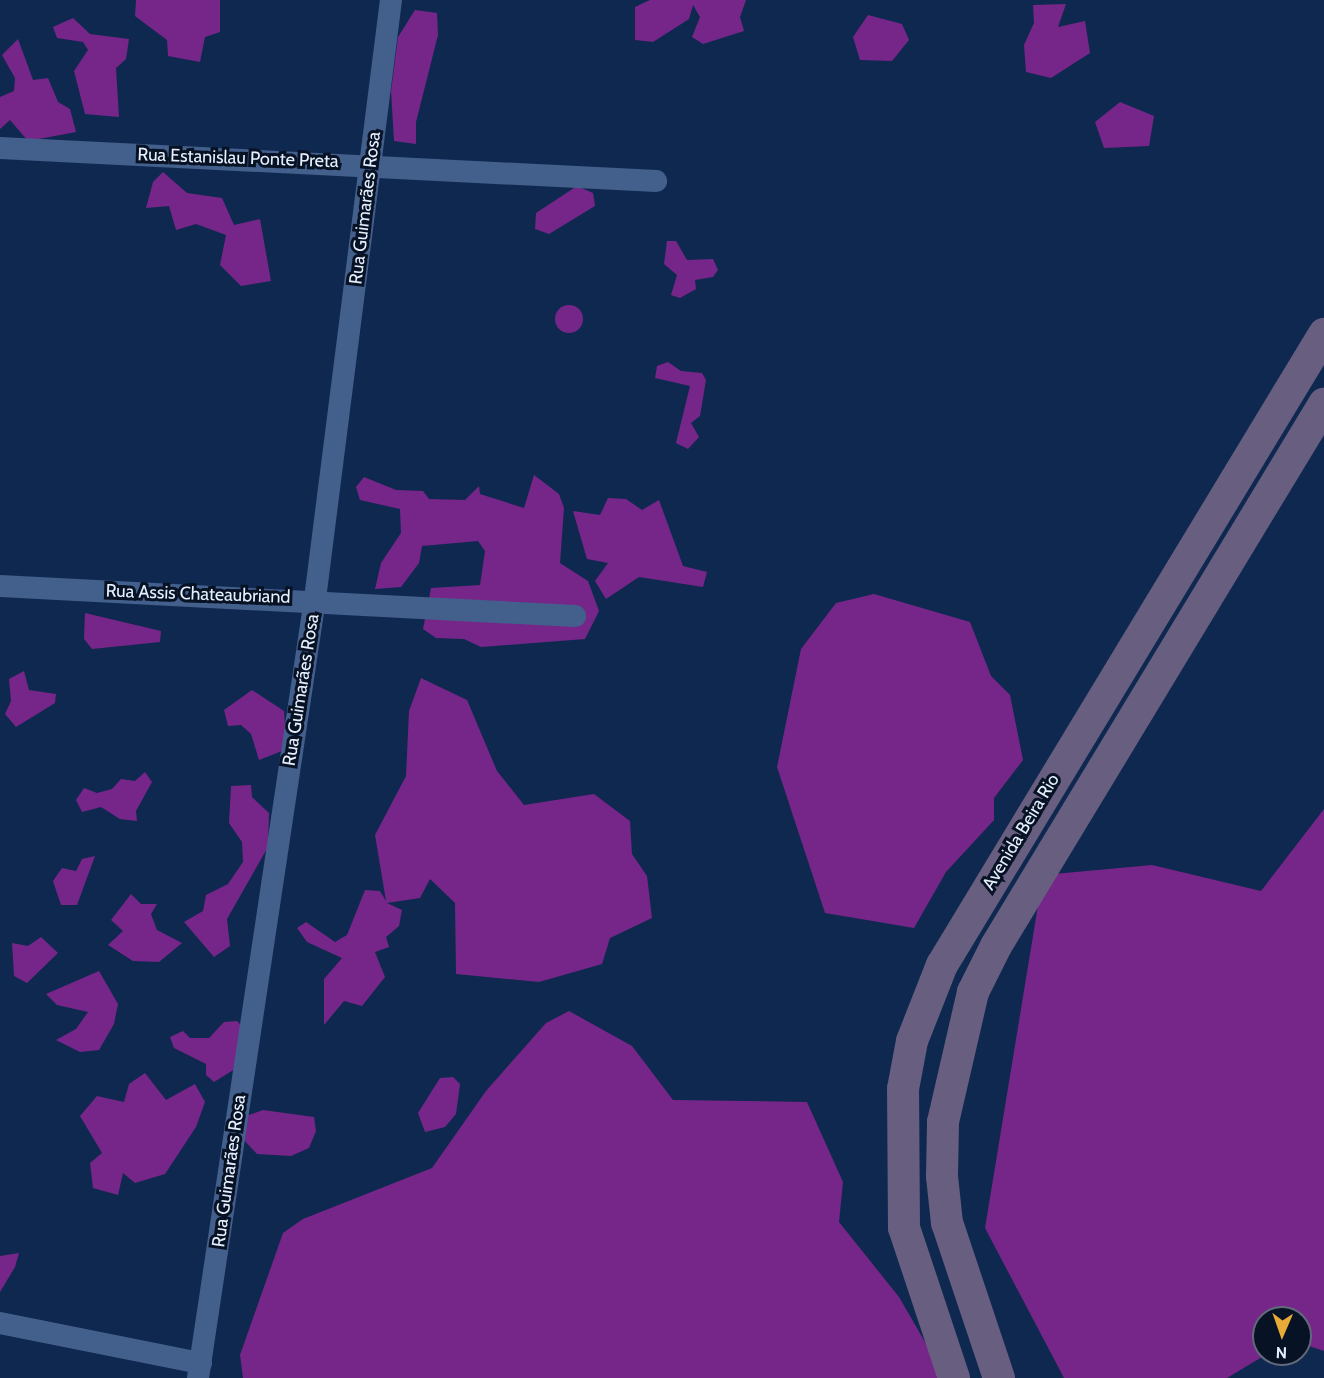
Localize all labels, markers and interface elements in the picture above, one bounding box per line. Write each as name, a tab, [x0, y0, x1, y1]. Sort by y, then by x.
street label: Rua Guimarães Rosa	[345, 130, 385, 286]
street label: Rua Estanislau Ponte Preta	[137, 144, 339, 172]
street label: Rua Assis Chateaubriand	[105, 580, 291, 608]
street label: Rua Guimarães Rosa	[278, 612, 324, 768]
street label: Avenida Beira Rio	[978, 770, 1064, 894]
street label: Rua Guimarães Rosa	[208, 1093, 250, 1249]
north arrow	[1252, 1306, 1312, 1366]
text: N	[1275, 1343, 1287, 1362]

